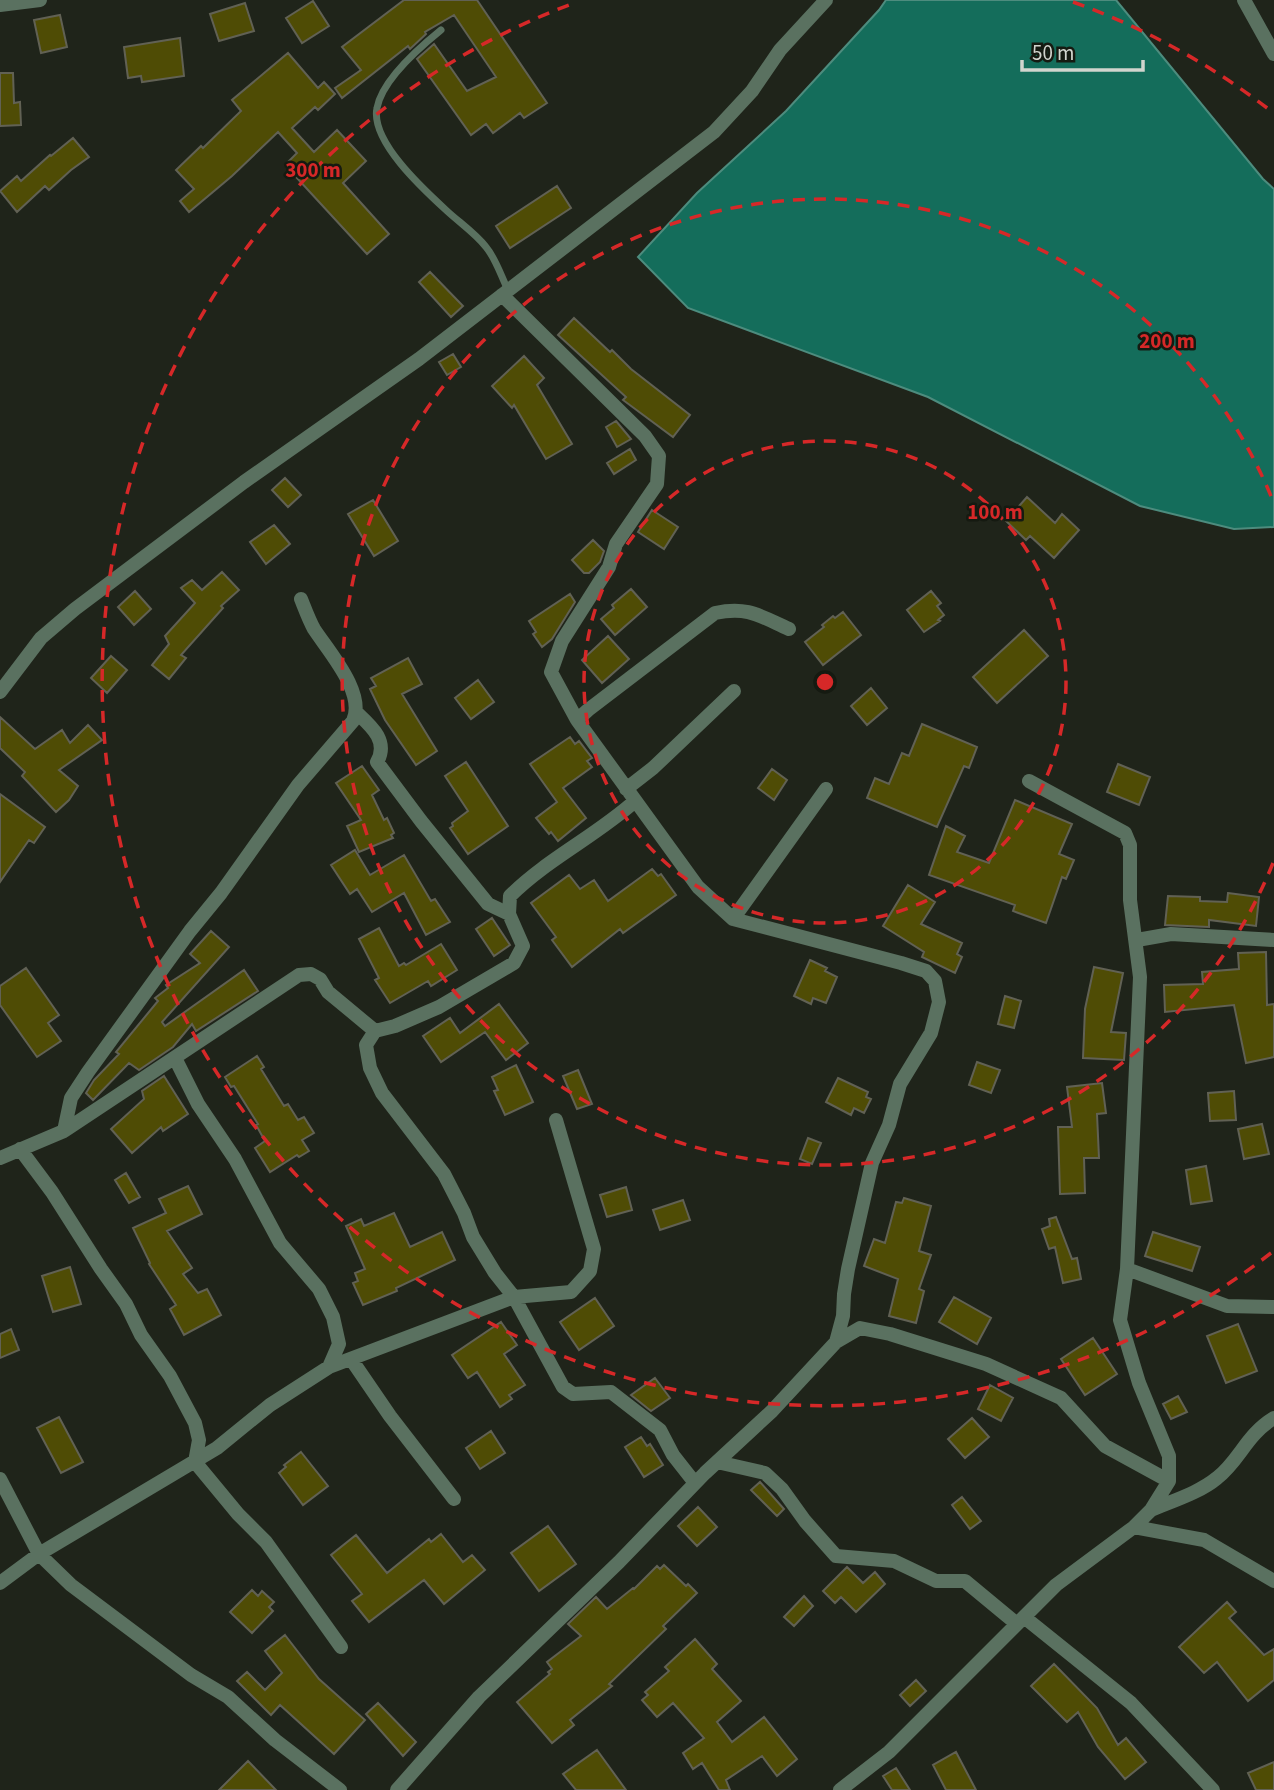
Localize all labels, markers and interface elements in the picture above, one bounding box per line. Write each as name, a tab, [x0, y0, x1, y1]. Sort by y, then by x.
scale bar	[1022, 28, 1143, 72]
text: 50 m	[1032, 38, 1074, 68]
text: 300 m	[285, 155, 341, 185]
text: 200 m	[1139, 326, 1195, 356]
text: 100 m	[967, 497, 1023, 527]
centre of rings	[813, 670, 837, 694]

